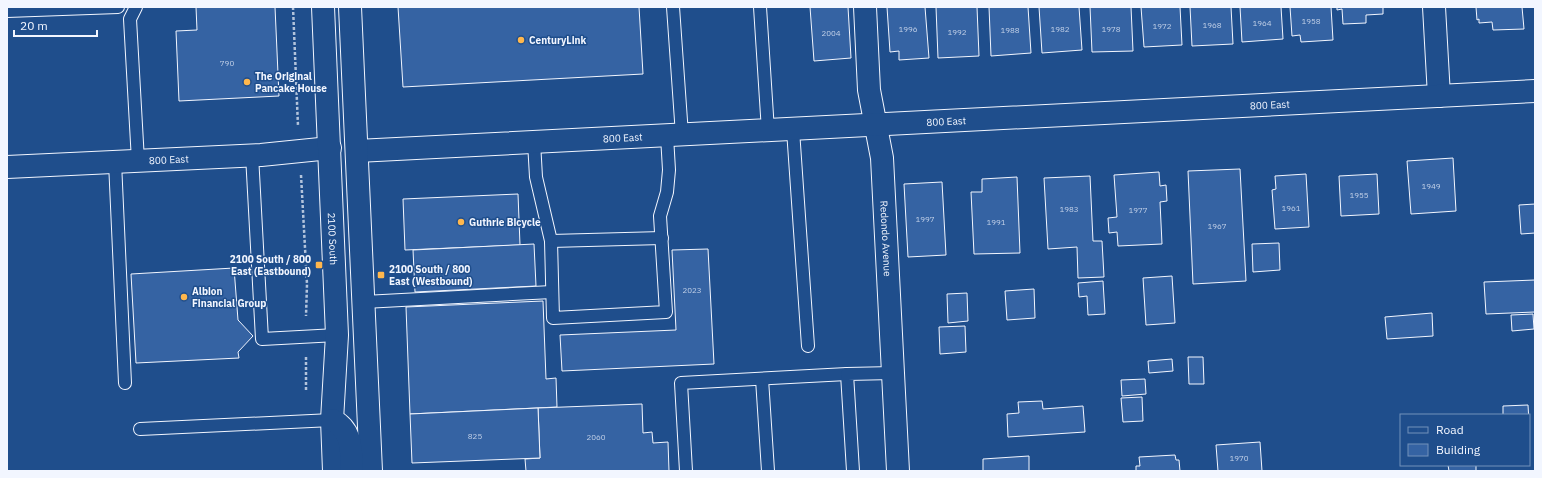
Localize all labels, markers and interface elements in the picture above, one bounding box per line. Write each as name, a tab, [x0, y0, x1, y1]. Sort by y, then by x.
scale bar	[14, 12, 97, 38]
house number: 1958	[1301, 16, 1321, 26]
text: 20 m	[20, 18, 48, 33]
house number: 1964	[1252, 18, 1272, 28]
house number: 1968	[1202, 20, 1222, 30]
house number: 1972	[1152, 21, 1172, 31]
house number: 1996	[898, 24, 918, 34]
house number: 1982	[1050, 24, 1070, 34]
house number: 1978	[1101, 24, 1121, 34]
house number: 1988	[1000, 25, 1020, 35]
house number: 1992	[947, 27, 967, 37]
house number: 2004	[821, 28, 841, 38]
place label: CenturyLink	[529, 34, 586, 47]
marker: CenturyLink	[516, 35, 526, 45]
house number: 790	[220, 58, 234, 68]
place label: The Original Pancake House	[255, 70, 327, 95]
marker: The Original Pancake House	[242, 77, 252, 87]
street label: 800 East	[1250, 97, 1291, 112]
street label: 800 East	[926, 113, 967, 128]
street label: 800 East	[602, 130, 643, 145]
street label: 800 East	[149, 152, 190, 167]
house number: 1949	[1421, 181, 1441, 191]
house number: 1955	[1349, 190, 1369, 200]
street label: Redondo Avenue	[878, 200, 895, 277]
house number: 1961	[1281, 203, 1301, 213]
house number: 1983	[1059, 204, 1079, 214]
house number: 1977	[1128, 205, 1148, 215]
street label: 2100 South	[325, 212, 341, 265]
house number: 1997	[915, 214, 935, 224]
place label: Guthrie Bicycle	[469, 216, 541, 229]
marker: Guthrie Bicycle	[456, 217, 466, 227]
house number: 1991	[986, 217, 1006, 227]
house number: 1967	[1207, 221, 1227, 231]
place label: 2100 South / 800 East (Eastbound)	[230, 253, 312, 278]
marker: 2100 South / 800 East (Eastbound)	[314, 260, 324, 270]
place label: 2100 South / 800 East (Westbound)	[389, 263, 473, 288]
marker: 2100 South / 800 East (Westbound)	[376, 270, 386, 280]
place label: Albion Financial Group	[192, 285, 266, 310]
house number: 2023	[682, 285, 702, 295]
marker: Albion Financial Group	[179, 292, 189, 302]
legend	[1400, 414, 1530, 466]
text: Road	[1436, 422, 1464, 437]
house number: 825	[468, 431, 482, 441]
house number: 2060	[586, 432, 606, 442]
text: Building	[1436, 442, 1481, 457]
house number: 1970	[1229, 453, 1249, 463]

